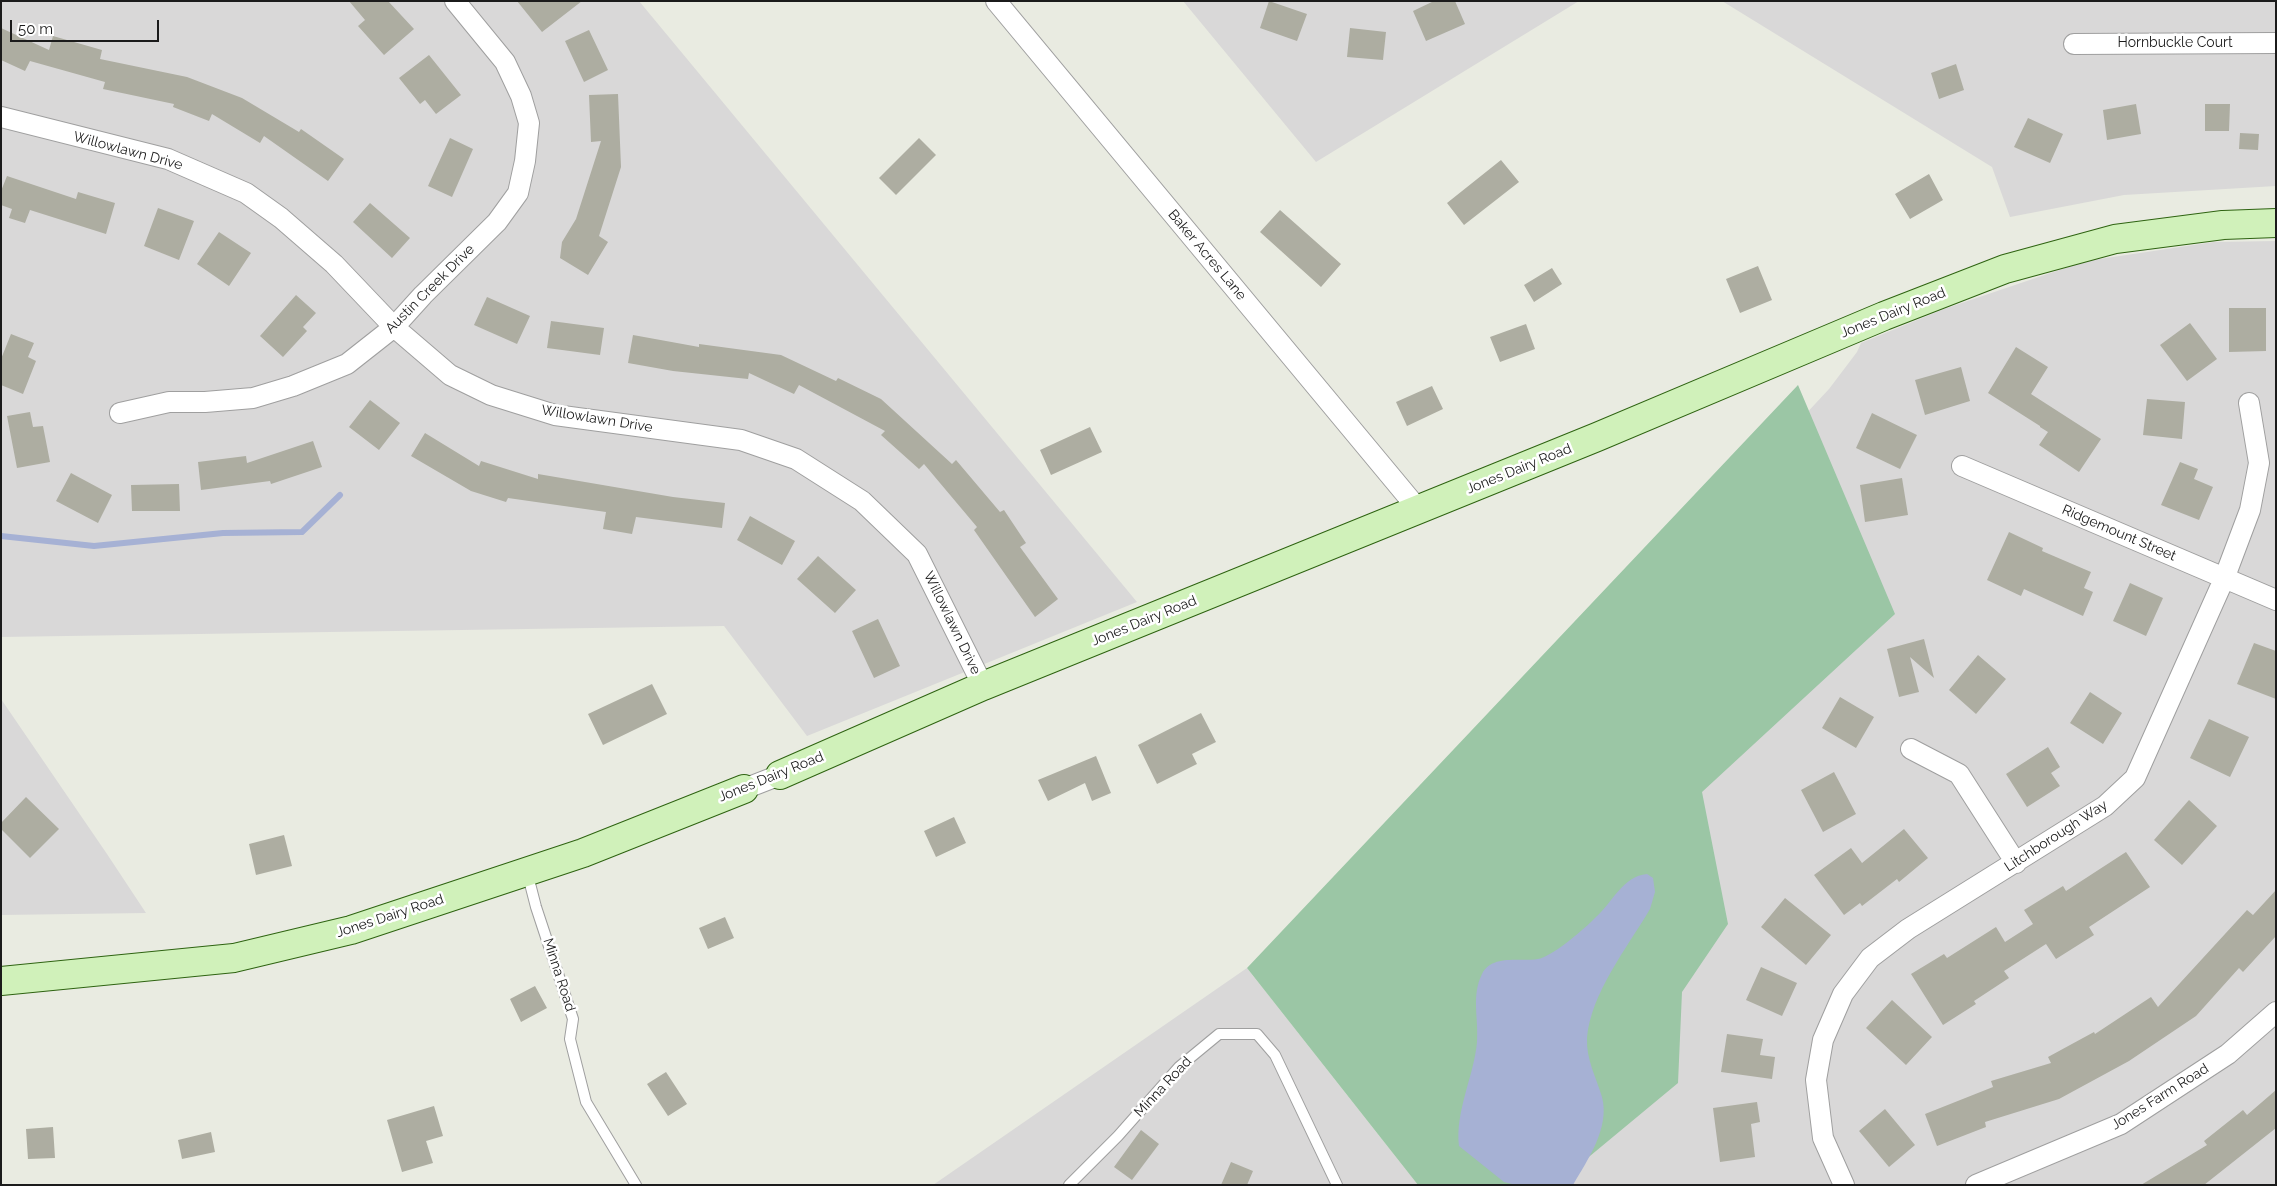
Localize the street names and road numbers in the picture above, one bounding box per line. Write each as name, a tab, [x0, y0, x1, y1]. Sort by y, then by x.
street label: Hornbuckle Court	[2117, 35, 2233, 51]
street label: Willowlawn Drive	[71, 128, 185, 174]
street label: Baker Acres Lane	[1164, 206, 1250, 304]
street label: Austin Creek Drive	[382, 241, 478, 337]
street label: Jones Dairy Road	[1838, 284, 1948, 342]
street label: Willowlawn Drive	[540, 402, 654, 436]
street label: Jones Dairy Road	[1464, 440, 1574, 498]
street label: Ridgemount Street	[2059, 501, 2179, 565]
street label: Willowlawn Drive	[920, 569, 984, 677]
street label: Jones Dairy Road	[1089, 592, 1199, 650]
street label: Jones Dairy Road	[716, 748, 826, 806]
street label: Litchborough Way	[2001, 796, 2111, 876]
street label: Jones Dairy Road	[334, 891, 446, 941]
street label: Minna Road	[539, 936, 579, 1014]
street label: Minna Road	[1131, 1053, 1195, 1121]
street label: Jones Farm Road	[2108, 1060, 2212, 1134]

